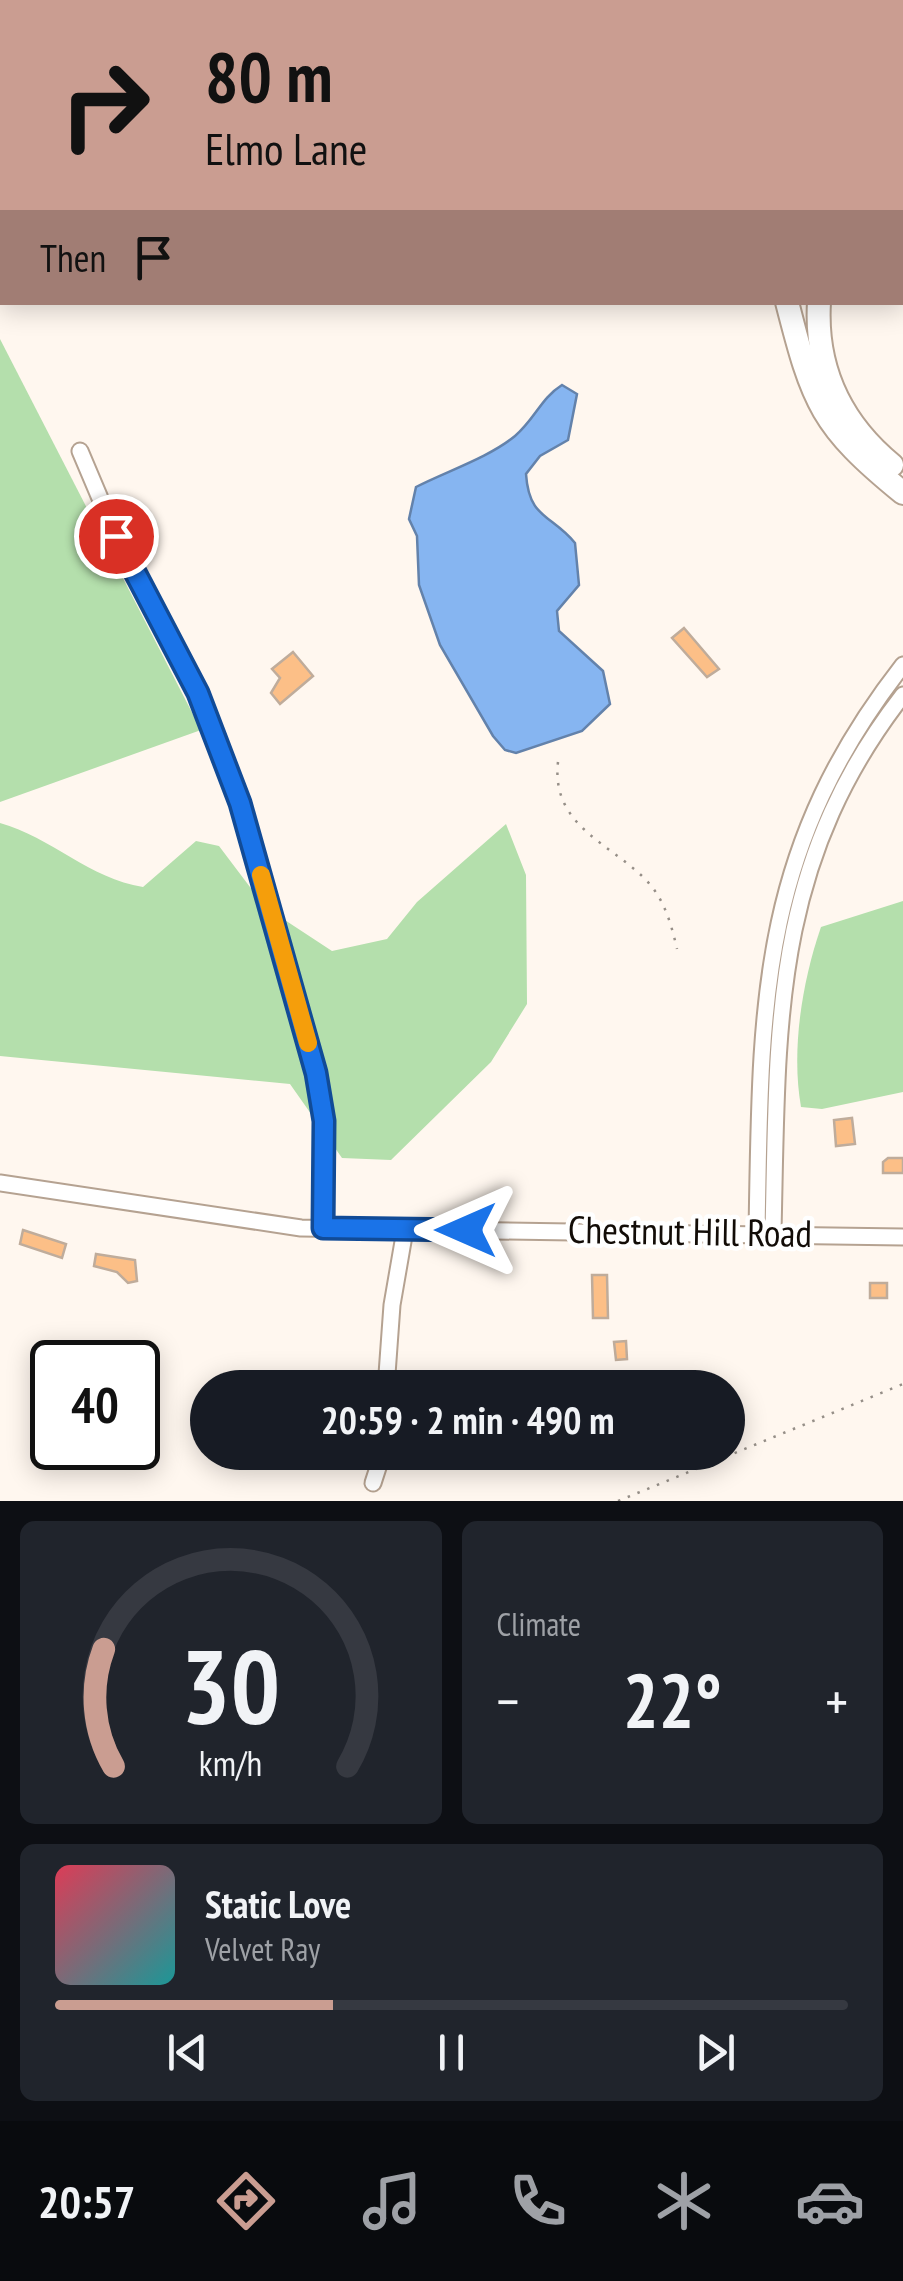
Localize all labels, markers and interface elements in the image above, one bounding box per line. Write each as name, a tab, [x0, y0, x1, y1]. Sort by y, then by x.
text: 80 m	[205, 31, 333, 121]
icon: right	[40, 40, 170, 170]
text: Elmo Lane	[205, 119, 367, 177]
icon: arrive	[126, 230, 181, 285]
text: Then	[40, 233, 106, 282]
pin	[74, 494, 159, 579]
icon: arrive	[89, 509, 144, 564]
position arrow	[414, 1178, 518, 1282]
street label: Chestnut Hill Road	[568, 1204, 812, 1257]
speed limit sign: 40	[30, 1340, 160, 1470]
text: 20:59 · 2 min · 490 m	[321, 1395, 614, 1444]
text: Climate	[497, 1603, 581, 1645]
text: 30	[181, 1618, 280, 1753]
text: 22°	[623, 1652, 722, 1749]
text: −	[497, 1665, 519, 1736]
text: +	[825, 1665, 848, 1736]
text: km/h	[199, 1740, 262, 1786]
text: Static Love	[205, 1879, 351, 1928]
text: Velvet Ray	[205, 1928, 320, 1970]
icon: previous	[160, 2025, 215, 2080]
icon: pause	[424, 2025, 479, 2080]
icon: next	[688, 2025, 743, 2080]
icon: directions	[211, 2166, 281, 2236]
icon: music	[357, 2166, 427, 2236]
icon: phone	[503, 2166, 573, 2236]
icon: climate	[649, 2166, 719, 2236]
icon: car	[795, 2166, 865, 2236]
text: 20:57	[38, 2172, 135, 2230]

